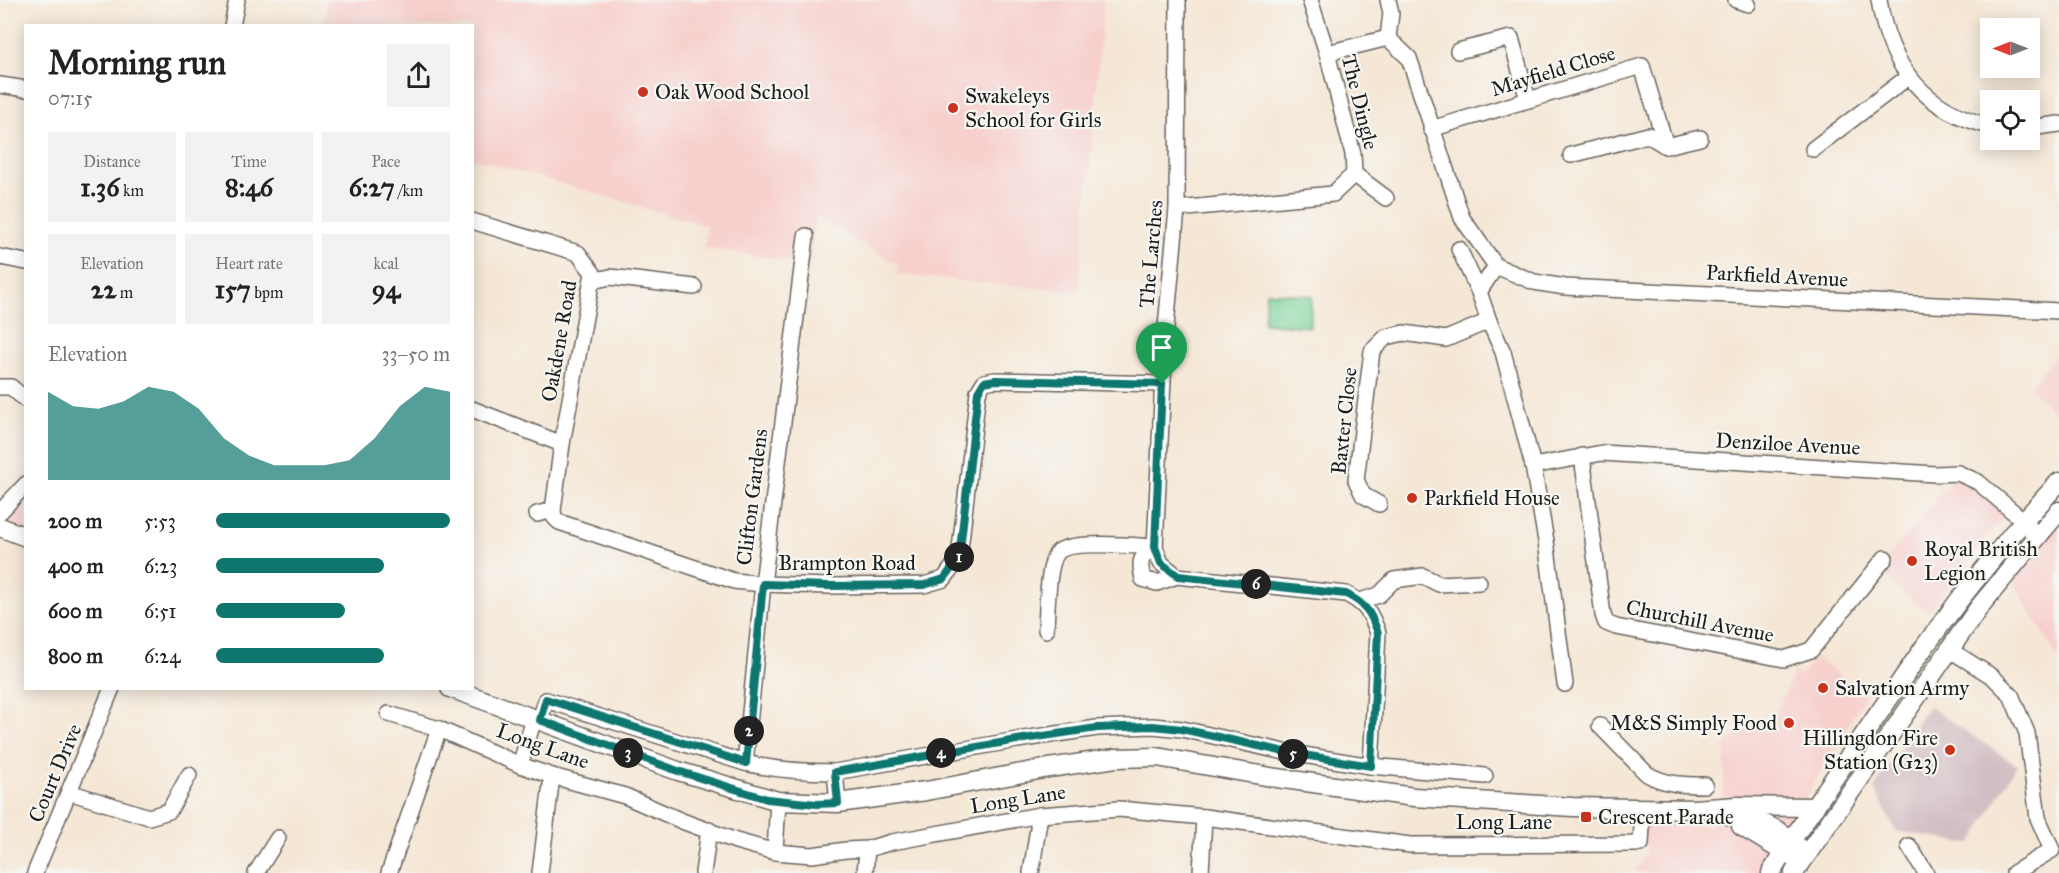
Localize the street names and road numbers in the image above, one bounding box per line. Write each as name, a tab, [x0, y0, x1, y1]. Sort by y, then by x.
street label: Mayfield Close	[1488, 40, 1619, 102]
street label: The Dingle	[1336, 52, 1384, 153]
street label: The Larches	[1133, 199, 1169, 309]
street label: Parkfield Avenue	[1705, 259, 1849, 293]
street label: Oakdene Road	[536, 278, 583, 404]
street label: Baxter Close	[1325, 366, 1363, 476]
street label: Clifton Gardens	[731, 427, 773, 567]
street label: Denziloe Avenue	[1715, 427, 1861, 461]
street label: Brampton Road	[778, 550, 916, 576]
street label: Churchill Avenue	[1624, 594, 1776, 648]
street label: Long Lane	[493, 717, 593, 775]
street label: Court Drive	[23, 720, 88, 826]
street label: Long Lane	[968, 779, 1068, 819]
street label: Long Lane	[1456, 809, 1552, 835]

